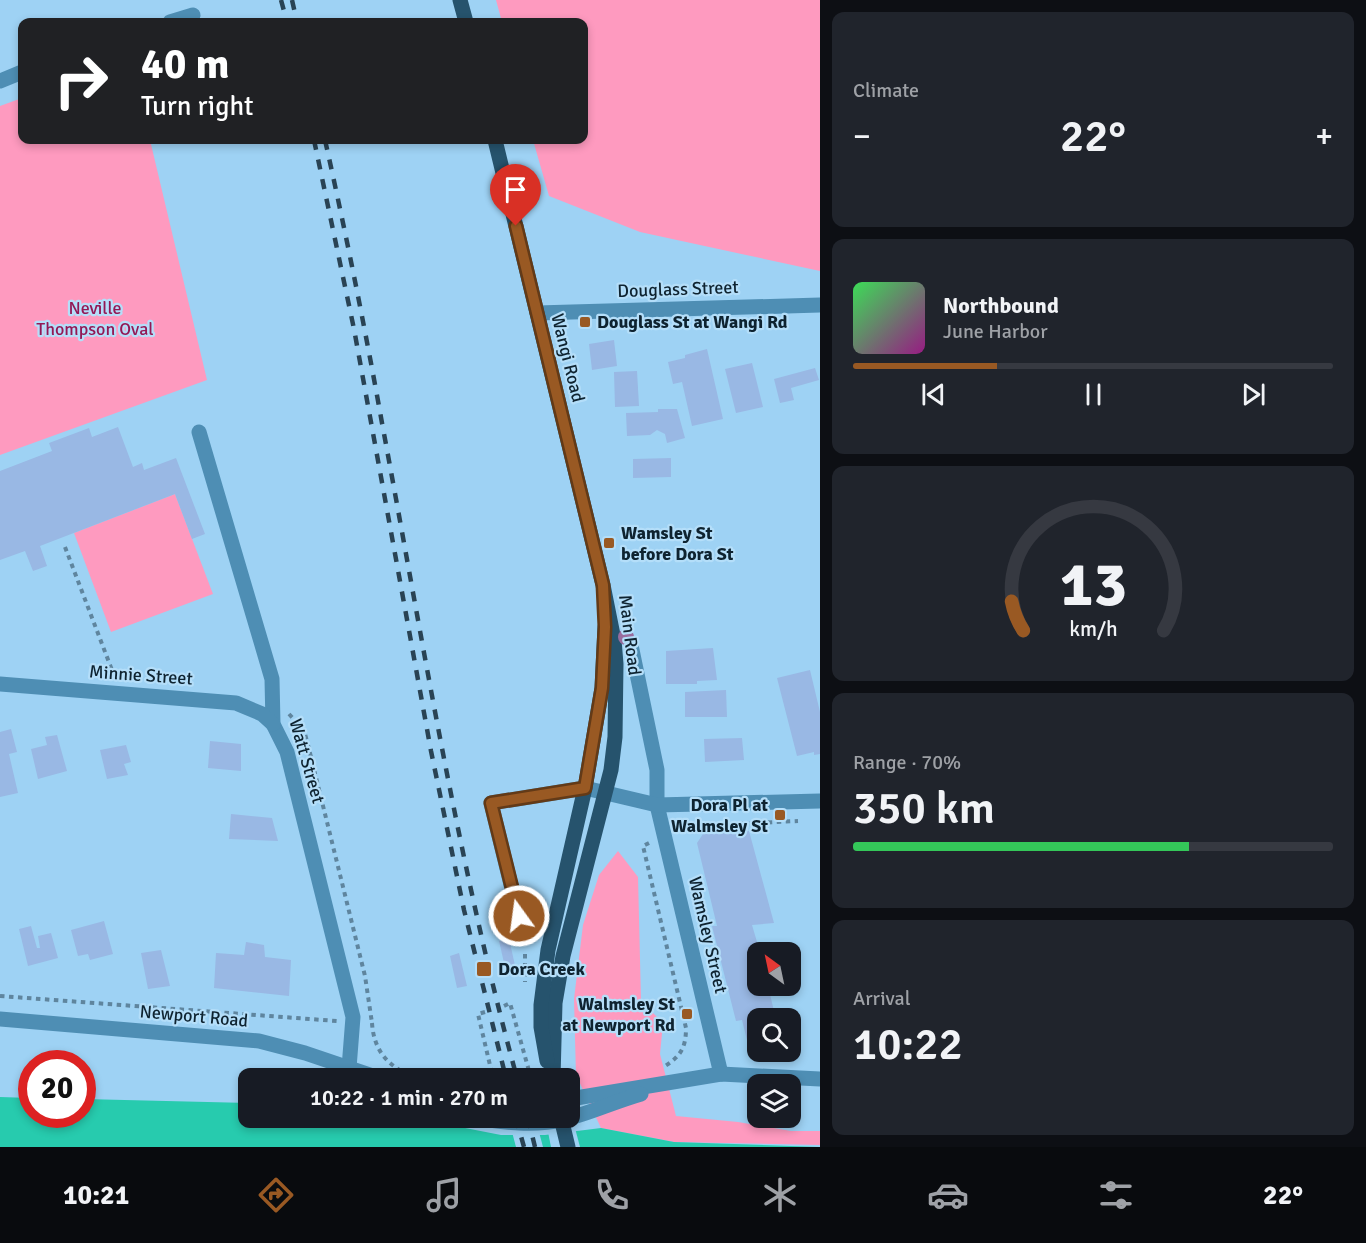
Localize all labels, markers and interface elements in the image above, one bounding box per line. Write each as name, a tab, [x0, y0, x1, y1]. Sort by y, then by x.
text: 40 m	[141, 39, 230, 90]
icon: right	[42, 42, 120, 120]
text: Climate	[853, 78, 919, 103]
text: Turn right	[141, 90, 254, 123]
text: 22°	[1060, 109, 1126, 164]
text: −	[853, 116, 871, 157]
text: +	[1315, 116, 1333, 157]
pin	[490, 164, 541, 226]
icon: arrive	[499, 173, 532, 206]
street label: Douglass Street	[617, 276, 739, 302]
text: Northbound	[943, 292, 1059, 319]
park label: Neville Thompson Oval	[36, 297, 154, 340]
street label: Wangi Road	[546, 311, 590, 405]
place label: Douglass St at Wangi Rd	[597, 311, 788, 333]
marker: Douglass St at Wangi Rd	[578, 315, 592, 329]
text: June Harbor	[943, 319, 1048, 344]
icon: previous	[917, 378, 950, 411]
icon: pause	[1077, 378, 1110, 411]
icon: next	[1237, 378, 1270, 411]
place label: Wamsley St before Dora St	[621, 522, 734, 565]
marker: Wamsley St before Dora St	[602, 536, 616, 550]
text: 13	[1059, 546, 1127, 623]
street label: Main Road	[614, 594, 646, 676]
text: km/h	[1069, 616, 1117, 642]
street label: Minnie Street	[88, 660, 194, 690]
street label: Watt Street	[284, 716, 330, 806]
text: Range · 70%	[853, 750, 961, 775]
text: 350 km	[853, 781, 995, 836]
place label: Dora Pl at Walmsley St	[671, 794, 768, 837]
marker: Dora Pl at Walmsley St	[773, 808, 787, 822]
street label: Wamsley Street	[684, 874, 732, 996]
position arrow	[487, 884, 551, 948]
north arrow	[747, 942, 801, 996]
map controls	[747, 942, 801, 1128]
place label: Dora Creek	[498, 958, 585, 980]
marker: Dora Creek	[475, 960, 493, 978]
text: Arrival	[853, 986, 911, 1011]
place label: Walmsley St at Newport Rd	[562, 993, 675, 1036]
street label: Newport Road	[139, 1000, 249, 1032]
marker: Walmsley St at Newport Rd	[680, 1007, 694, 1021]
button: search	[747, 1008, 801, 1062]
text: 10:22	[853, 1017, 963, 1072]
speed limit sign: 20	[18, 1050, 96, 1128]
button: layers	[747, 1074, 801, 1128]
text: 10:22 · 1 min · 270 m	[310, 1084, 508, 1111]
icon: directions	[255, 1174, 297, 1216]
icon: music	[423, 1174, 465, 1216]
icon: phone	[591, 1174, 633, 1216]
icon: climate	[759, 1174, 801, 1216]
icon: car	[927, 1174, 969, 1216]
icon: filters	[1095, 1174, 1137, 1216]
text: 10:21	[63, 1179, 129, 1212]
text: 22°	[1263, 1179, 1303, 1212]

